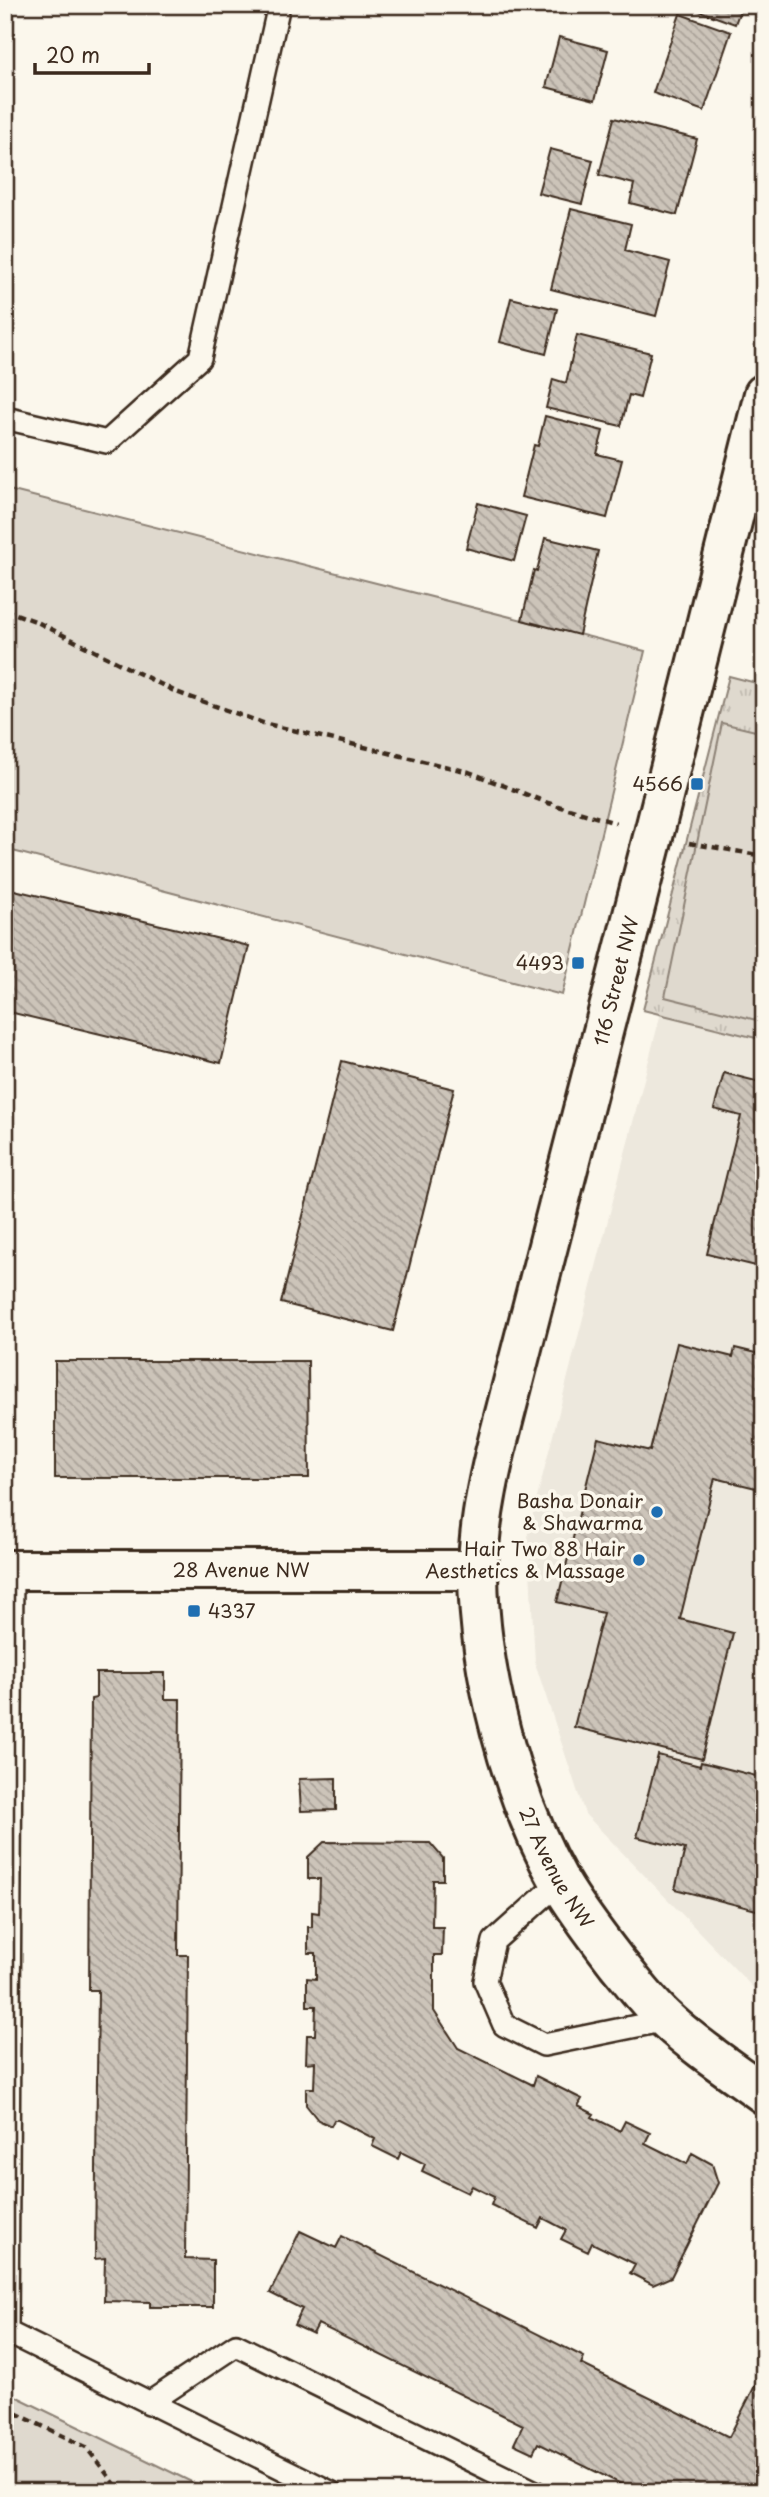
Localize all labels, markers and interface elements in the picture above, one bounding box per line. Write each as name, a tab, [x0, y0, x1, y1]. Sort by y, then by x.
scale bar	[35, 32, 149, 76]
text: 20 m	[46, 38, 100, 70]
place label: 4566	[633, 769, 683, 797]
marker: 4566	[689, 776, 705, 792]
street label: 116 Street NW	[585, 912, 645, 1049]
place label: 4493	[516, 948, 564, 976]
marker: 4493	[570, 955, 586, 971]
place label: Basha Donair & Shawarma	[517, 1486, 643, 1536]
marker: Basha Donair & Shawarma	[649, 1504, 665, 1520]
place label: Hair Two 88 Hair Aesthetics & Massage	[425, 1534, 625, 1584]
marker: Hair Two 88 Hair Aesthetics & Massage	[631, 1552, 647, 1568]
street label: 28 Avenue NW	[172, 1555, 310, 1583]
place label: 4337	[208, 1596, 256, 1624]
marker: 4337	[186, 1603, 202, 1619]
street label: 27 Avenue NW	[513, 1802, 602, 1934]

